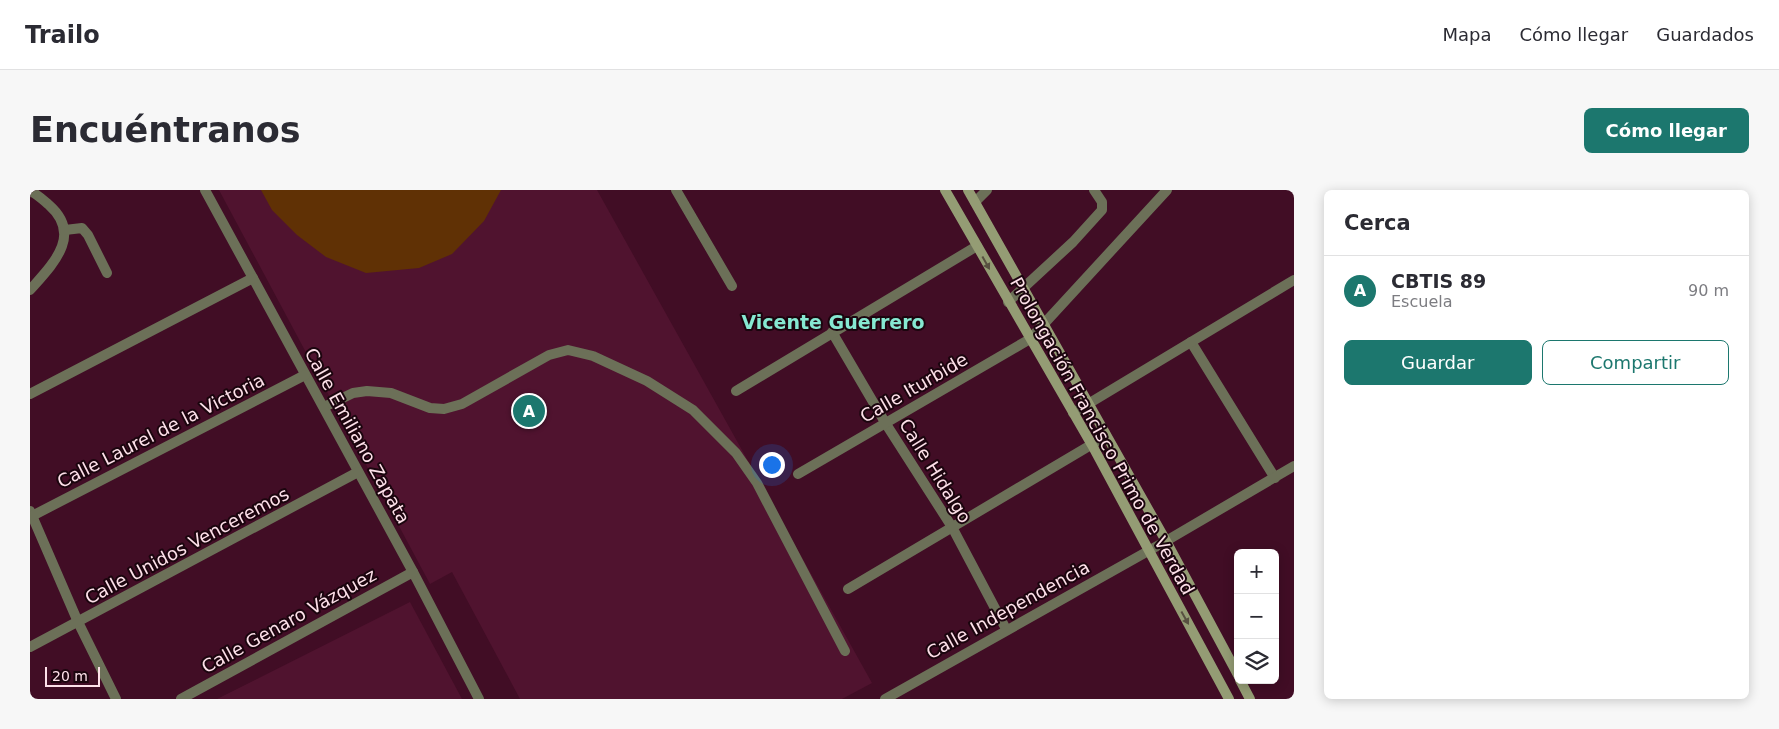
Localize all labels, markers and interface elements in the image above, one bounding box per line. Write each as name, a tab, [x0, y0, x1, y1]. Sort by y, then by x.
text: Trailo	[25, 21, 100, 49]
text: Mapa	[1442, 24, 1491, 45]
text: Cómo llegar	[1519, 24, 1628, 45]
text: Guardados	[1656, 24, 1754, 45]
button: Cómo llegar	[1584, 108, 1749, 153]
text: Encuéntranos	[30, 110, 301, 150]
text: Cerca	[1344, 211, 1411, 235]
one-way arrow	[982, 256, 991, 269]
text: CBTIS 89	[1391, 270, 1486, 292]
street label: Prolongación Francisco Primo de Verdad	[1006, 273, 1199, 598]
text: A	[1354, 281, 1366, 300]
text: 90 m	[1688, 281, 1729, 300]
text: Escuela	[1391, 292, 1452, 311]
district label: Vicente Guerrero	[741, 311, 925, 333]
button: Guardar	[1344, 340, 1532, 385]
button: Compartir	[1542, 340, 1729, 385]
street label: Calle Emiliano Zapata	[300, 344, 414, 527]
street label: Calle Iturbide	[856, 348, 971, 427]
street label: Calle Laurel de la Victoria	[54, 369, 268, 492]
pin: A	[513, 392, 545, 430]
street label: Calle Hidalgo	[895, 415, 976, 527]
your location	[759, 452, 785, 478]
street label: Calle Unidos Venceremos	[81, 483, 292, 608]
map controls	[1234, 549, 1279, 684]
button: +	[1234, 549, 1279, 594]
street label: Calle Independencia	[922, 556, 1093, 663]
street label: Calle Genaro Vázquez	[198, 564, 380, 677]
button: −	[1234, 594, 1279, 639]
one-way arrow	[1181, 611, 1189, 626]
button: layers	[1234, 639, 1279, 684]
scale bar	[45, 664, 100, 687]
text: 20 m	[52, 668, 88, 684]

